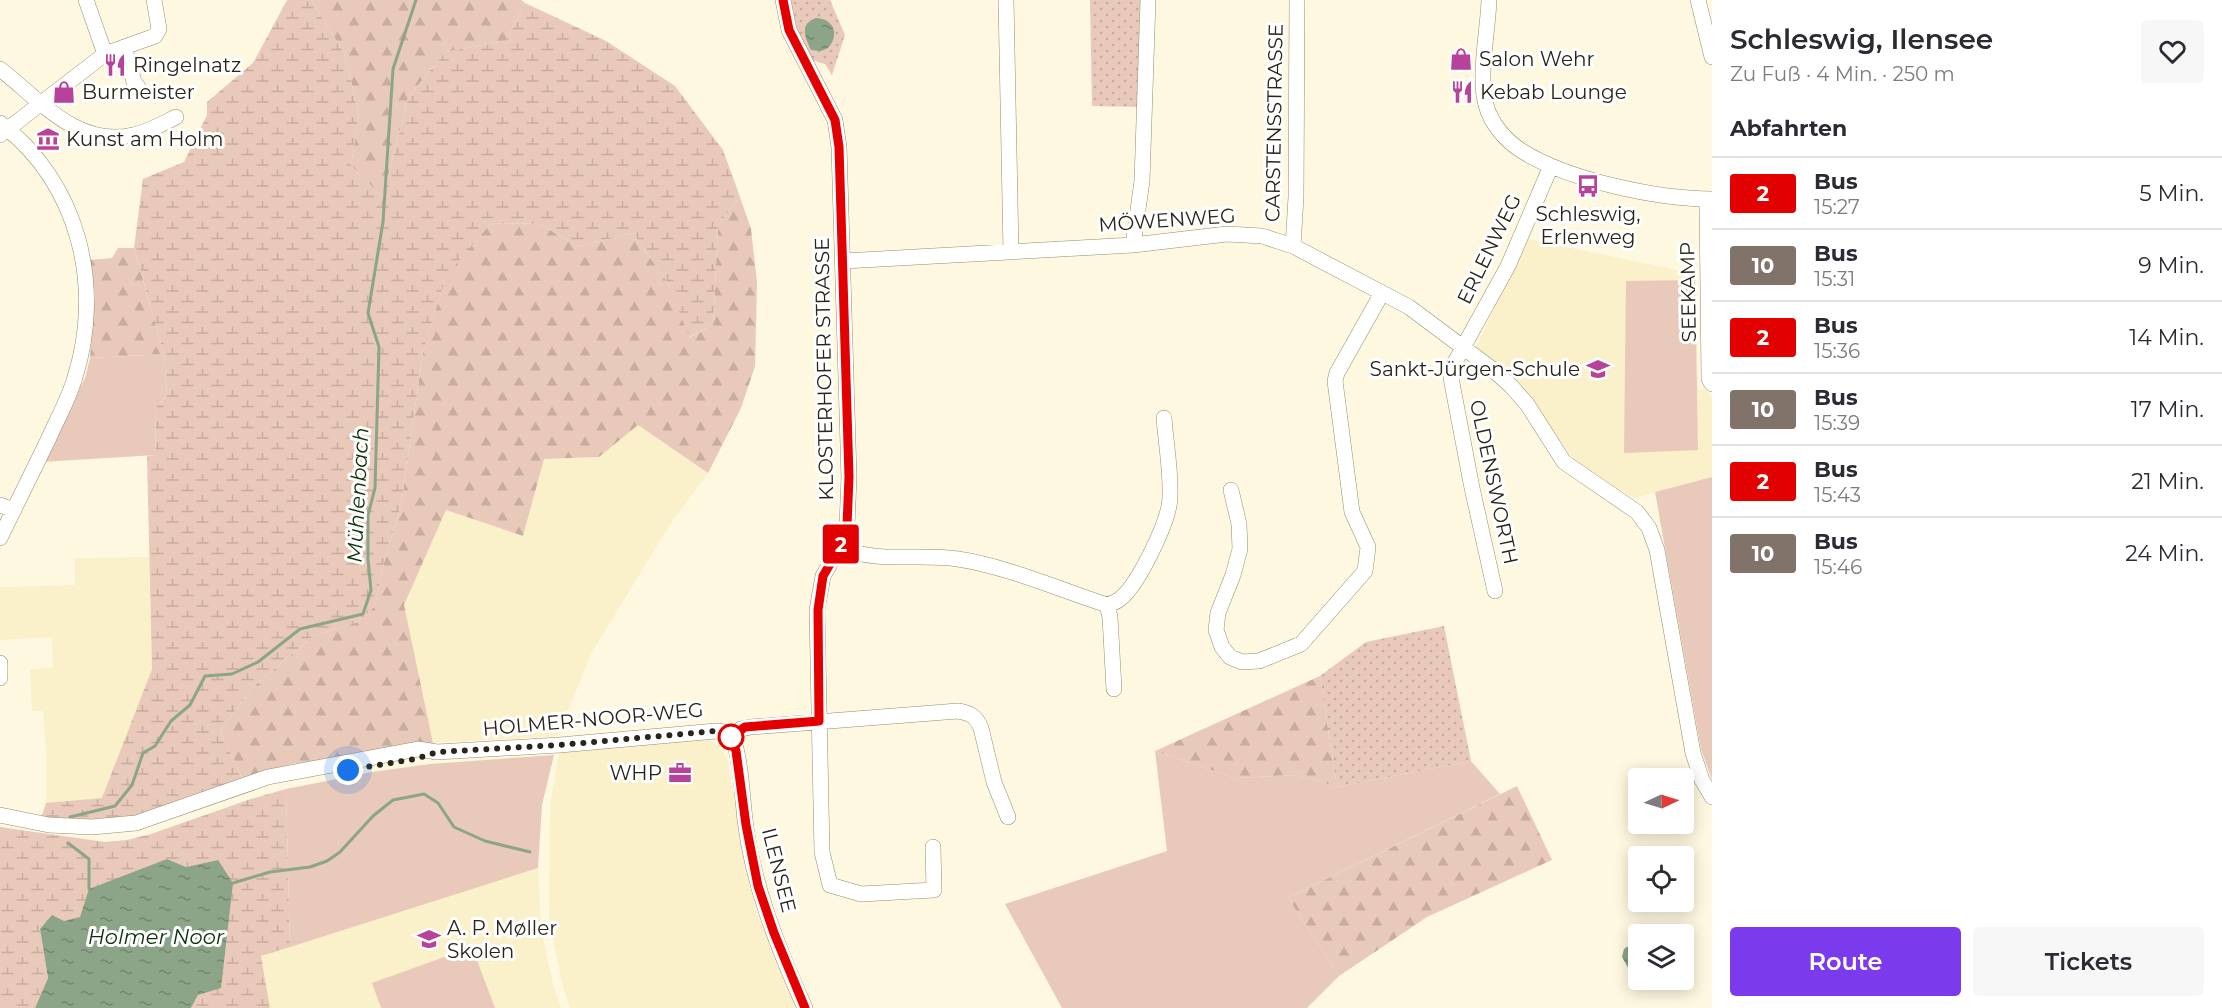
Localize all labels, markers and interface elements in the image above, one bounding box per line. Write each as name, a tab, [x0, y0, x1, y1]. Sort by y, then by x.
button: heart	[2141, 20, 2204, 83]
text: Schleswig, Ilensee	[1730, 22, 1993, 56]
street label: CARSTENSSTRASSE	[1260, 24, 1288, 222]
shop icon: Salon Wehr	[1448, 46, 1474, 72]
place label: Salon Wehr	[1479, 47, 1595, 71]
restaurant icon: Ringelnatz	[102, 52, 128, 78]
place label: Ringelnatz	[133, 53, 241, 77]
text: Zu Fuß · 4 Min. · 250 m	[1730, 62, 1955, 86]
shop icon: Burmeister	[51, 79, 77, 105]
restaurant icon: Kebab Lounge	[1449, 79, 1475, 105]
place label: Burmeister	[82, 80, 195, 104]
place label: Kebab Lounge	[1480, 80, 1627, 104]
text: Abfahrten	[1730, 115, 1847, 142]
museum icon: Kunst am Holm	[35, 126, 61, 152]
place label: Kunst am Holm	[66, 127, 224, 151]
text: Bus	[1814, 168, 1858, 195]
bus stop icon: Schleswig, Erlenweg	[1575, 173, 1601, 199]
text: 5 Min.	[2139, 180, 2204, 207]
text: 2	[1757, 181, 1769, 206]
street label: ERLENWEG	[1452, 190, 1526, 308]
text: 15:27	[1814, 195, 1860, 219]
place label: Schleswig, Erlenweg	[1536, 202, 1640, 249]
street label: MÖWENWEG	[1098, 203, 1236, 237]
street label: KLOSTERHOFER STRASSE	[810, 237, 838, 501]
text: Bus	[1814, 240, 1858, 267]
street label: SEEKAMP	[1675, 242, 1701, 342]
text: 9 Min.	[2138, 252, 2204, 279]
text: 10	[1752, 253, 1774, 278]
text: 15:31	[1814, 267, 1855, 291]
text: Bus	[1814, 312, 1858, 339]
text: 14 Min.	[2129, 324, 2204, 351]
text: 2	[1757, 325, 1769, 350]
text: 15:36	[1814, 339, 1860, 363]
school or university icon: Sankt-Jürgen-Schule	[1585, 356, 1611, 382]
place label: Sankt-Jürgen-Schule	[1370, 357, 1580, 381]
text: Bus	[1814, 384, 1858, 411]
text: 17 Min.	[2131, 396, 2204, 423]
text: 10	[1752, 397, 1774, 422]
street label: OLDENSWORTH	[1465, 398, 1523, 566]
text: 15:39	[1814, 411, 1860, 435]
water label: Mühlenbach	[341, 427, 374, 563]
text: Bus	[1814, 456, 1858, 483]
text: 21 Min.	[2131, 468, 2204, 495]
text: 2	[1757, 469, 1769, 494]
text: 15:43	[1814, 483, 1861, 507]
line badge: 2	[822, 524, 860, 564]
text: Bus	[1814, 528, 1858, 555]
text: 2	[835, 532, 847, 557]
text: 24 Min.	[2125, 540, 2204, 567]
text: 10	[1752, 541, 1774, 566]
text: 15:46	[1814, 555, 1862, 579]
street label: HOLMER-NOOR-WEG	[482, 697, 704, 741]
unlabelled marker	[718, 724, 744, 750]
your location	[333, 755, 363, 785]
office icon: WHP	[667, 760, 693, 786]
place label: WHP	[609, 761, 662, 785]
north arrow	[1628, 768, 1694, 834]
map controls	[1628, 768, 1694, 990]
street label: ILENSEE	[757, 825, 801, 915]
button: locate	[1628, 846, 1694, 912]
place label: A. P. Møller Skolen	[447, 916, 557, 963]
water label: Holmer Noor	[88, 924, 225, 949]
button: layers	[1628, 924, 1694, 990]
school or university icon: A. P. Møller Skolen	[416, 926, 442, 952]
button: Route	[1730, 927, 1961, 996]
button: Tickets	[1973, 927, 2204, 996]

